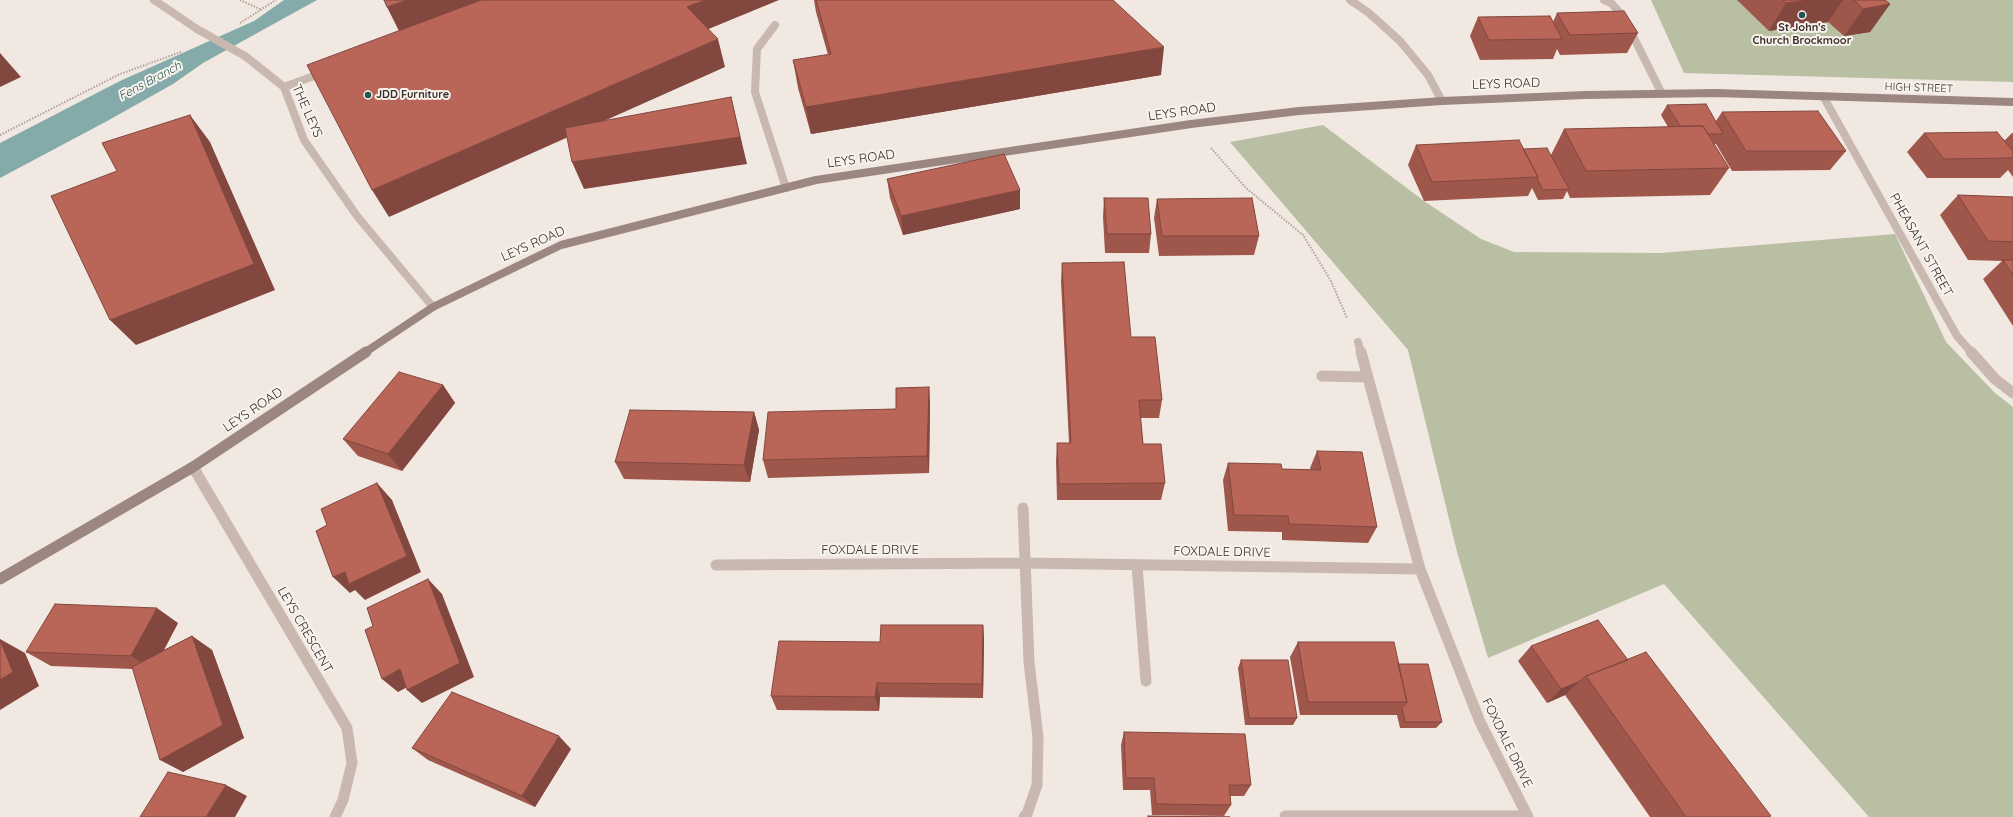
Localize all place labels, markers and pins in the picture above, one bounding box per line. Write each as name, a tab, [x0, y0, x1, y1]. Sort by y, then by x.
marker: St John's Church Brockmoor	[1797, 10, 1807, 20]
place label: St John's Church Brockmoor	[1753, 21, 1851, 47]
place label: JDD Furniture	[376, 88, 449, 102]
marker: JDD Furniture	[363, 90, 373, 100]

